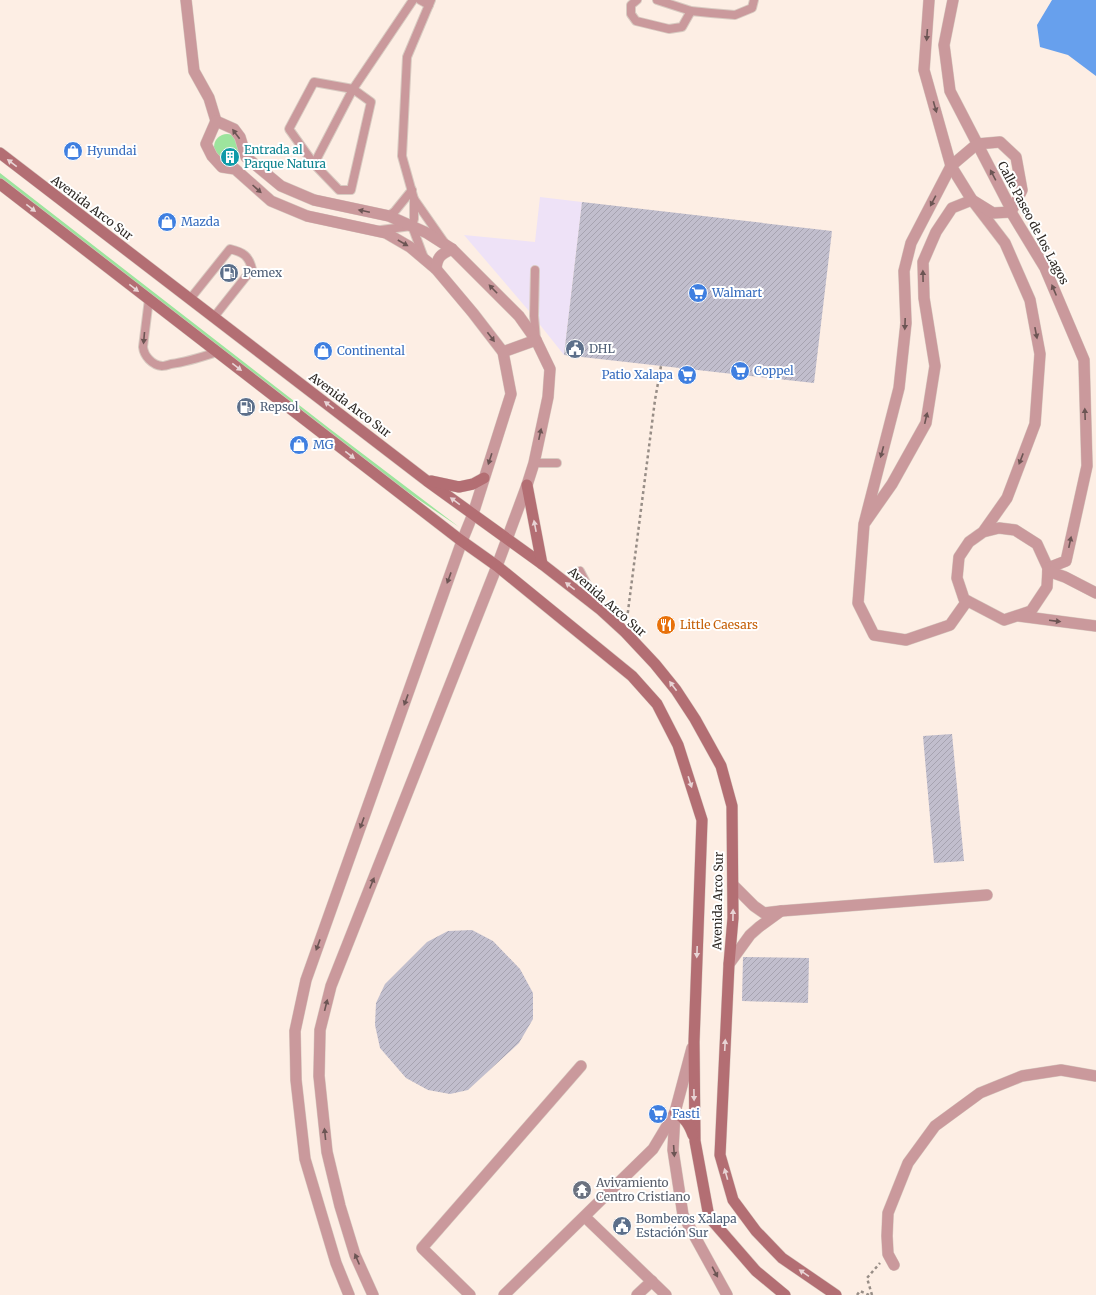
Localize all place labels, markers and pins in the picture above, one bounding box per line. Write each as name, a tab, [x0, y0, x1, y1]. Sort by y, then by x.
shop icon: Hyundai	[62, 140, 84, 162]
place label: Entrada al Parque Natura	[244, 142, 327, 171]
place label: Hyundai	[87, 143, 137, 158]
building icon: Entrada al Parque Natura	[219, 146, 241, 168]
shop icon: Mazda	[156, 211, 178, 233]
place label: Mazda	[181, 214, 220, 229]
fuel station icon: Pemex	[218, 262, 240, 284]
place label: Pemex	[243, 265, 283, 280]
supermarket icon: Walmart	[687, 282, 709, 304]
place label: Walmart	[711, 285, 762, 300]
public building icon: DHL	[564, 338, 586, 360]
shop icon: Continental	[312, 340, 334, 362]
place label: DHL	[589, 341, 615, 356]
place label: Continental	[337, 343, 405, 358]
supermarket icon: Coppel	[729, 360, 751, 382]
place label: Coppel	[754, 363, 794, 378]
supermarket icon: Patio Xalapa	[676, 364, 698, 386]
place label: Patio Xalapa	[602, 367, 674, 382]
fuel station icon: Repsol	[235, 396, 257, 418]
place label: Repsol	[260, 399, 299, 414]
shop icon: MG	[288, 434, 310, 456]
place label: MG	[313, 437, 334, 452]
restaurant icon: Little Caesars	[655, 614, 677, 636]
place label: Little Caesars	[680, 617, 758, 632]
supermarket icon: Fasti	[647, 1103, 669, 1125]
place label: Fasti	[672, 1106, 700, 1121]
place label: Avivamiento Centro Cristiano	[595, 1175, 690, 1204]
temple icon: Avivamiento Centro Cristiano	[571, 1179, 593, 1201]
place label: Bomberos Xalapa Estación Sur	[636, 1211, 737, 1240]
public building icon: Bomberos Xalapa Estación Sur	[611, 1215, 633, 1237]

